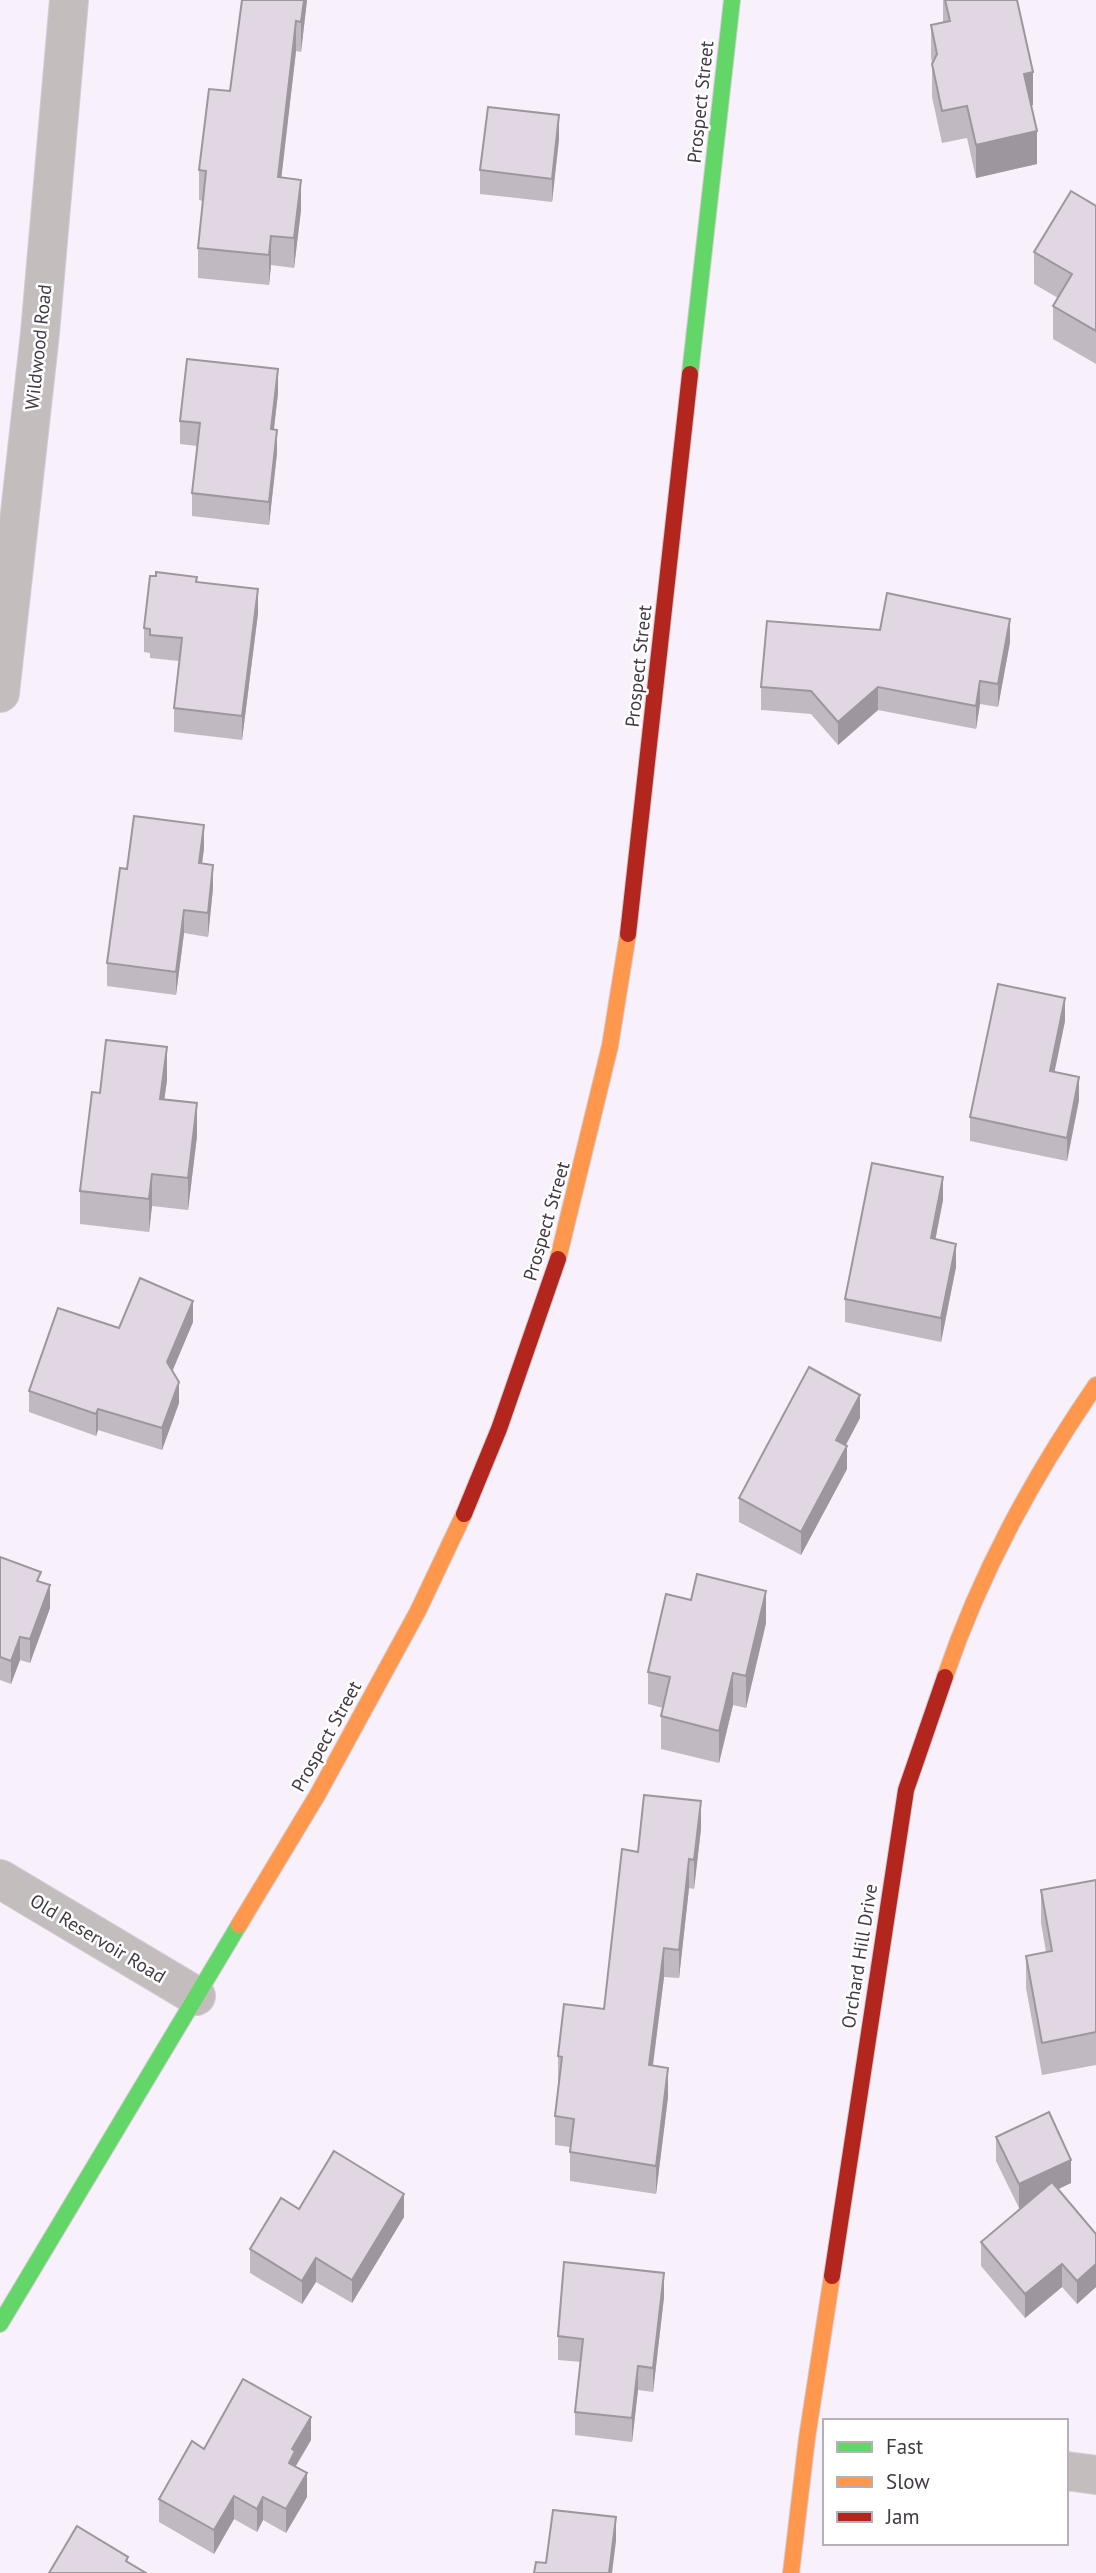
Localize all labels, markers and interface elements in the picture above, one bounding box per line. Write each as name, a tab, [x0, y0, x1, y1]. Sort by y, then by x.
street label: Prospect Street	[682, 39, 718, 164]
street label: Wildwood Road	[19, 283, 57, 411]
street label: Prospect Street	[620, 603, 656, 728]
street label: Prospect Street	[518, 1158, 575, 1283]
street label: Prospect Street	[286, 1676, 367, 1796]
street label: Orchard Hill Drive	[836, 1882, 882, 2030]
street label: Old Reservoir Road	[26, 1888, 170, 1988]
legend	[823, 2419, 1068, 2545]
text: Fast	[886, 2433, 923, 2460]
text: Slow	[886, 2468, 930, 2495]
text: Jam	[885, 2503, 920, 2530]

